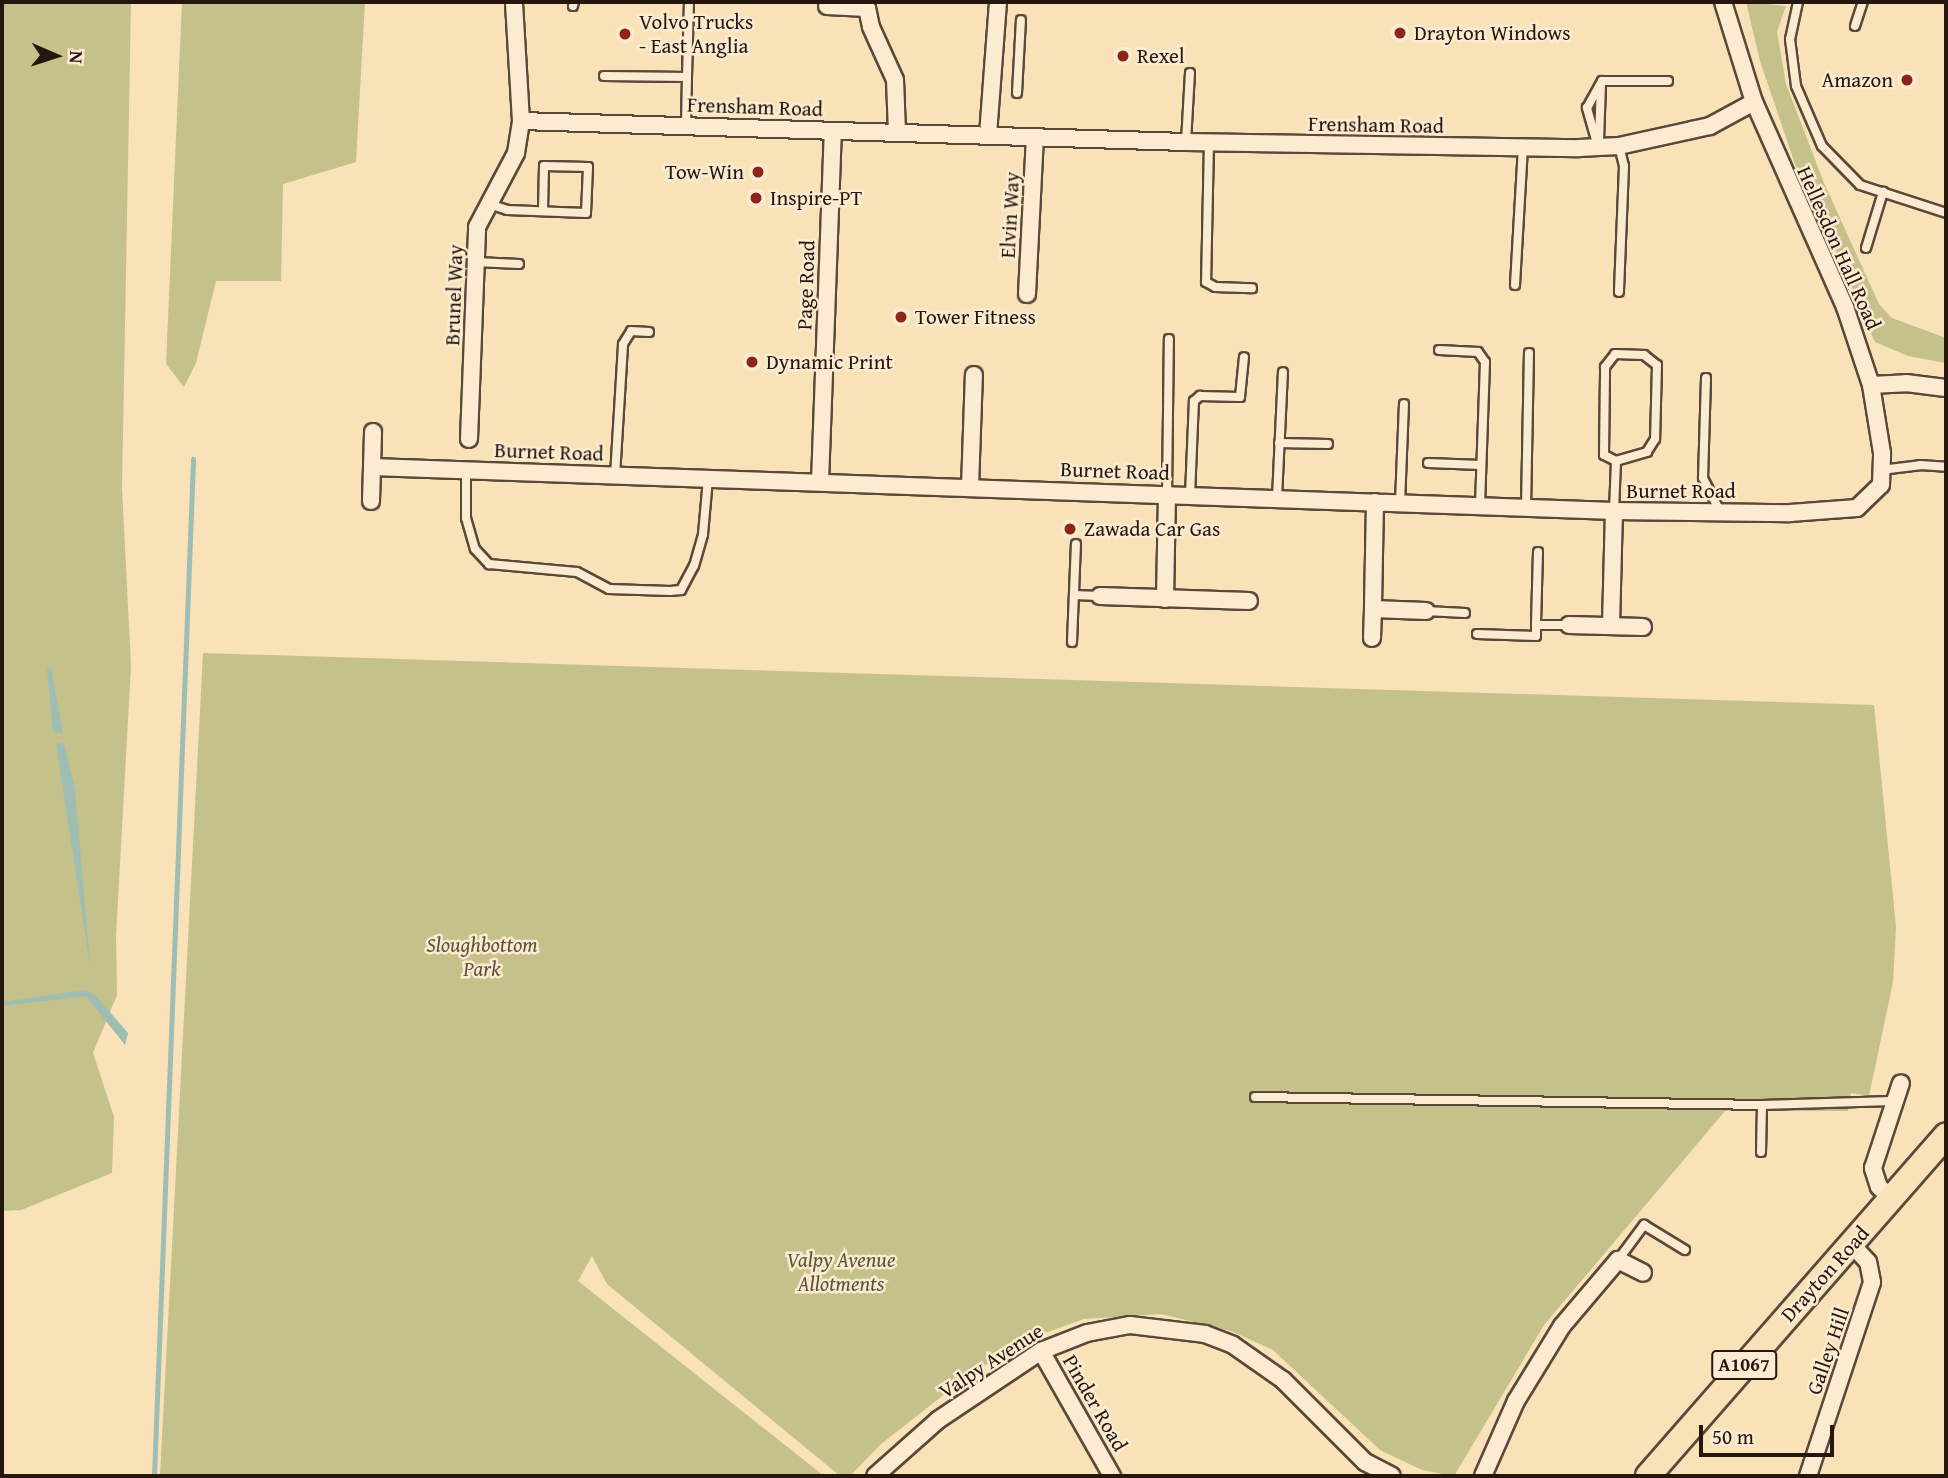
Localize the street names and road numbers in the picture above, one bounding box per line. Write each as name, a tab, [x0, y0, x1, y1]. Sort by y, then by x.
street label: Frensham Road	[687, 92, 823, 122]
street label: Frensham Road	[1308, 111, 1444, 139]
street label: Hellesdon Hall Road	[1792, 162, 1886, 334]
street label: Elvin Way	[995, 171, 1025, 259]
street label: Page Road	[792, 240, 820, 330]
street label: Brunel Way	[440, 244, 468, 346]
street label: Burnet Road	[494, 437, 604, 467]
street label: Burnet Road	[1060, 456, 1170, 486]
street label: Burnet Road	[1626, 478, 1736, 504]
street label: Drayton Road	[1775, 1221, 1875, 1327]
street label: Galley Hill	[1801, 1304, 1855, 1398]
street label: Valpy Avenue	[934, 1318, 1048, 1404]
street label: Pinder Road	[1057, 1350, 1133, 1456]
road number: A1067	[1711, 1350, 1777, 1380]

